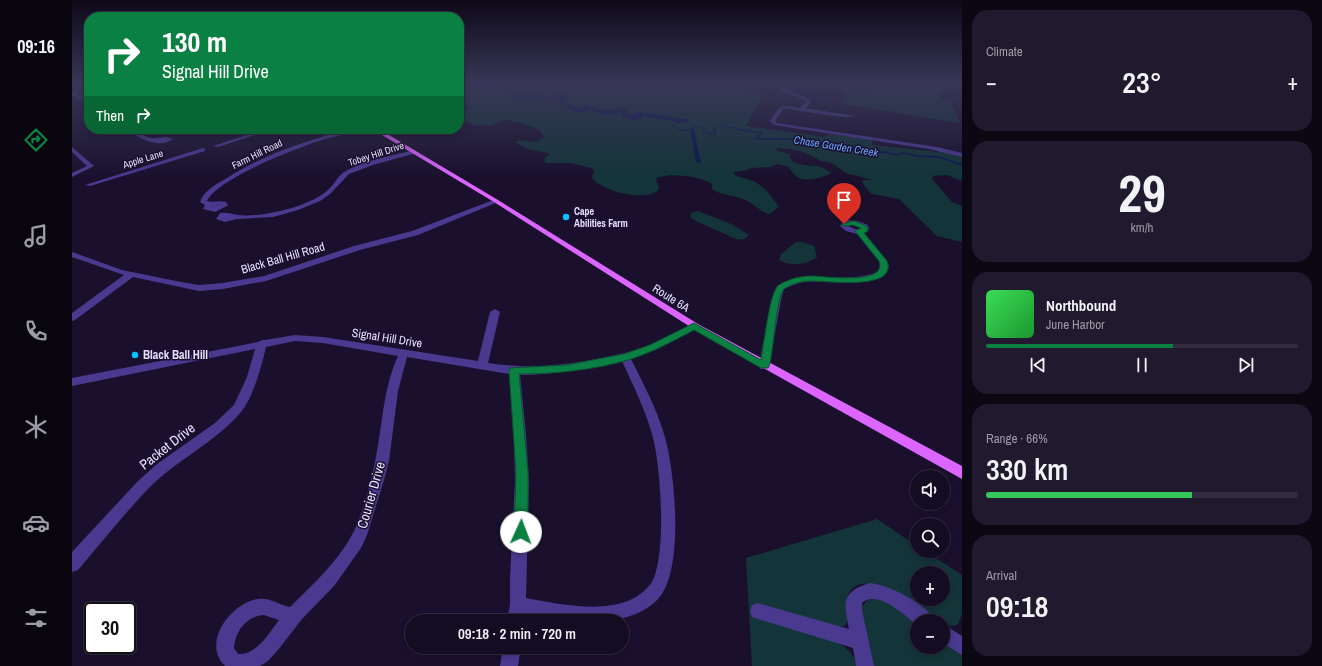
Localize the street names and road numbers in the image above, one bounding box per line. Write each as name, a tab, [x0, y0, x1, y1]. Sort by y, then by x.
street label: Farm Hill Road	[230, 136, 284, 172]
street label: Tobey Hill Drive	[346, 139, 406, 169]
street label: Apple Lane	[120, 147, 165, 172]
street label: Black Ball Hill Road	[239, 238, 327, 278]
street label: Route 6A	[649, 280, 693, 316]
street label: Signal Hill Drive	[351, 325, 423, 351]
street label: Packet Drive	[136, 419, 198, 473]
street label: Courier Drive	[353, 459, 389, 531]

